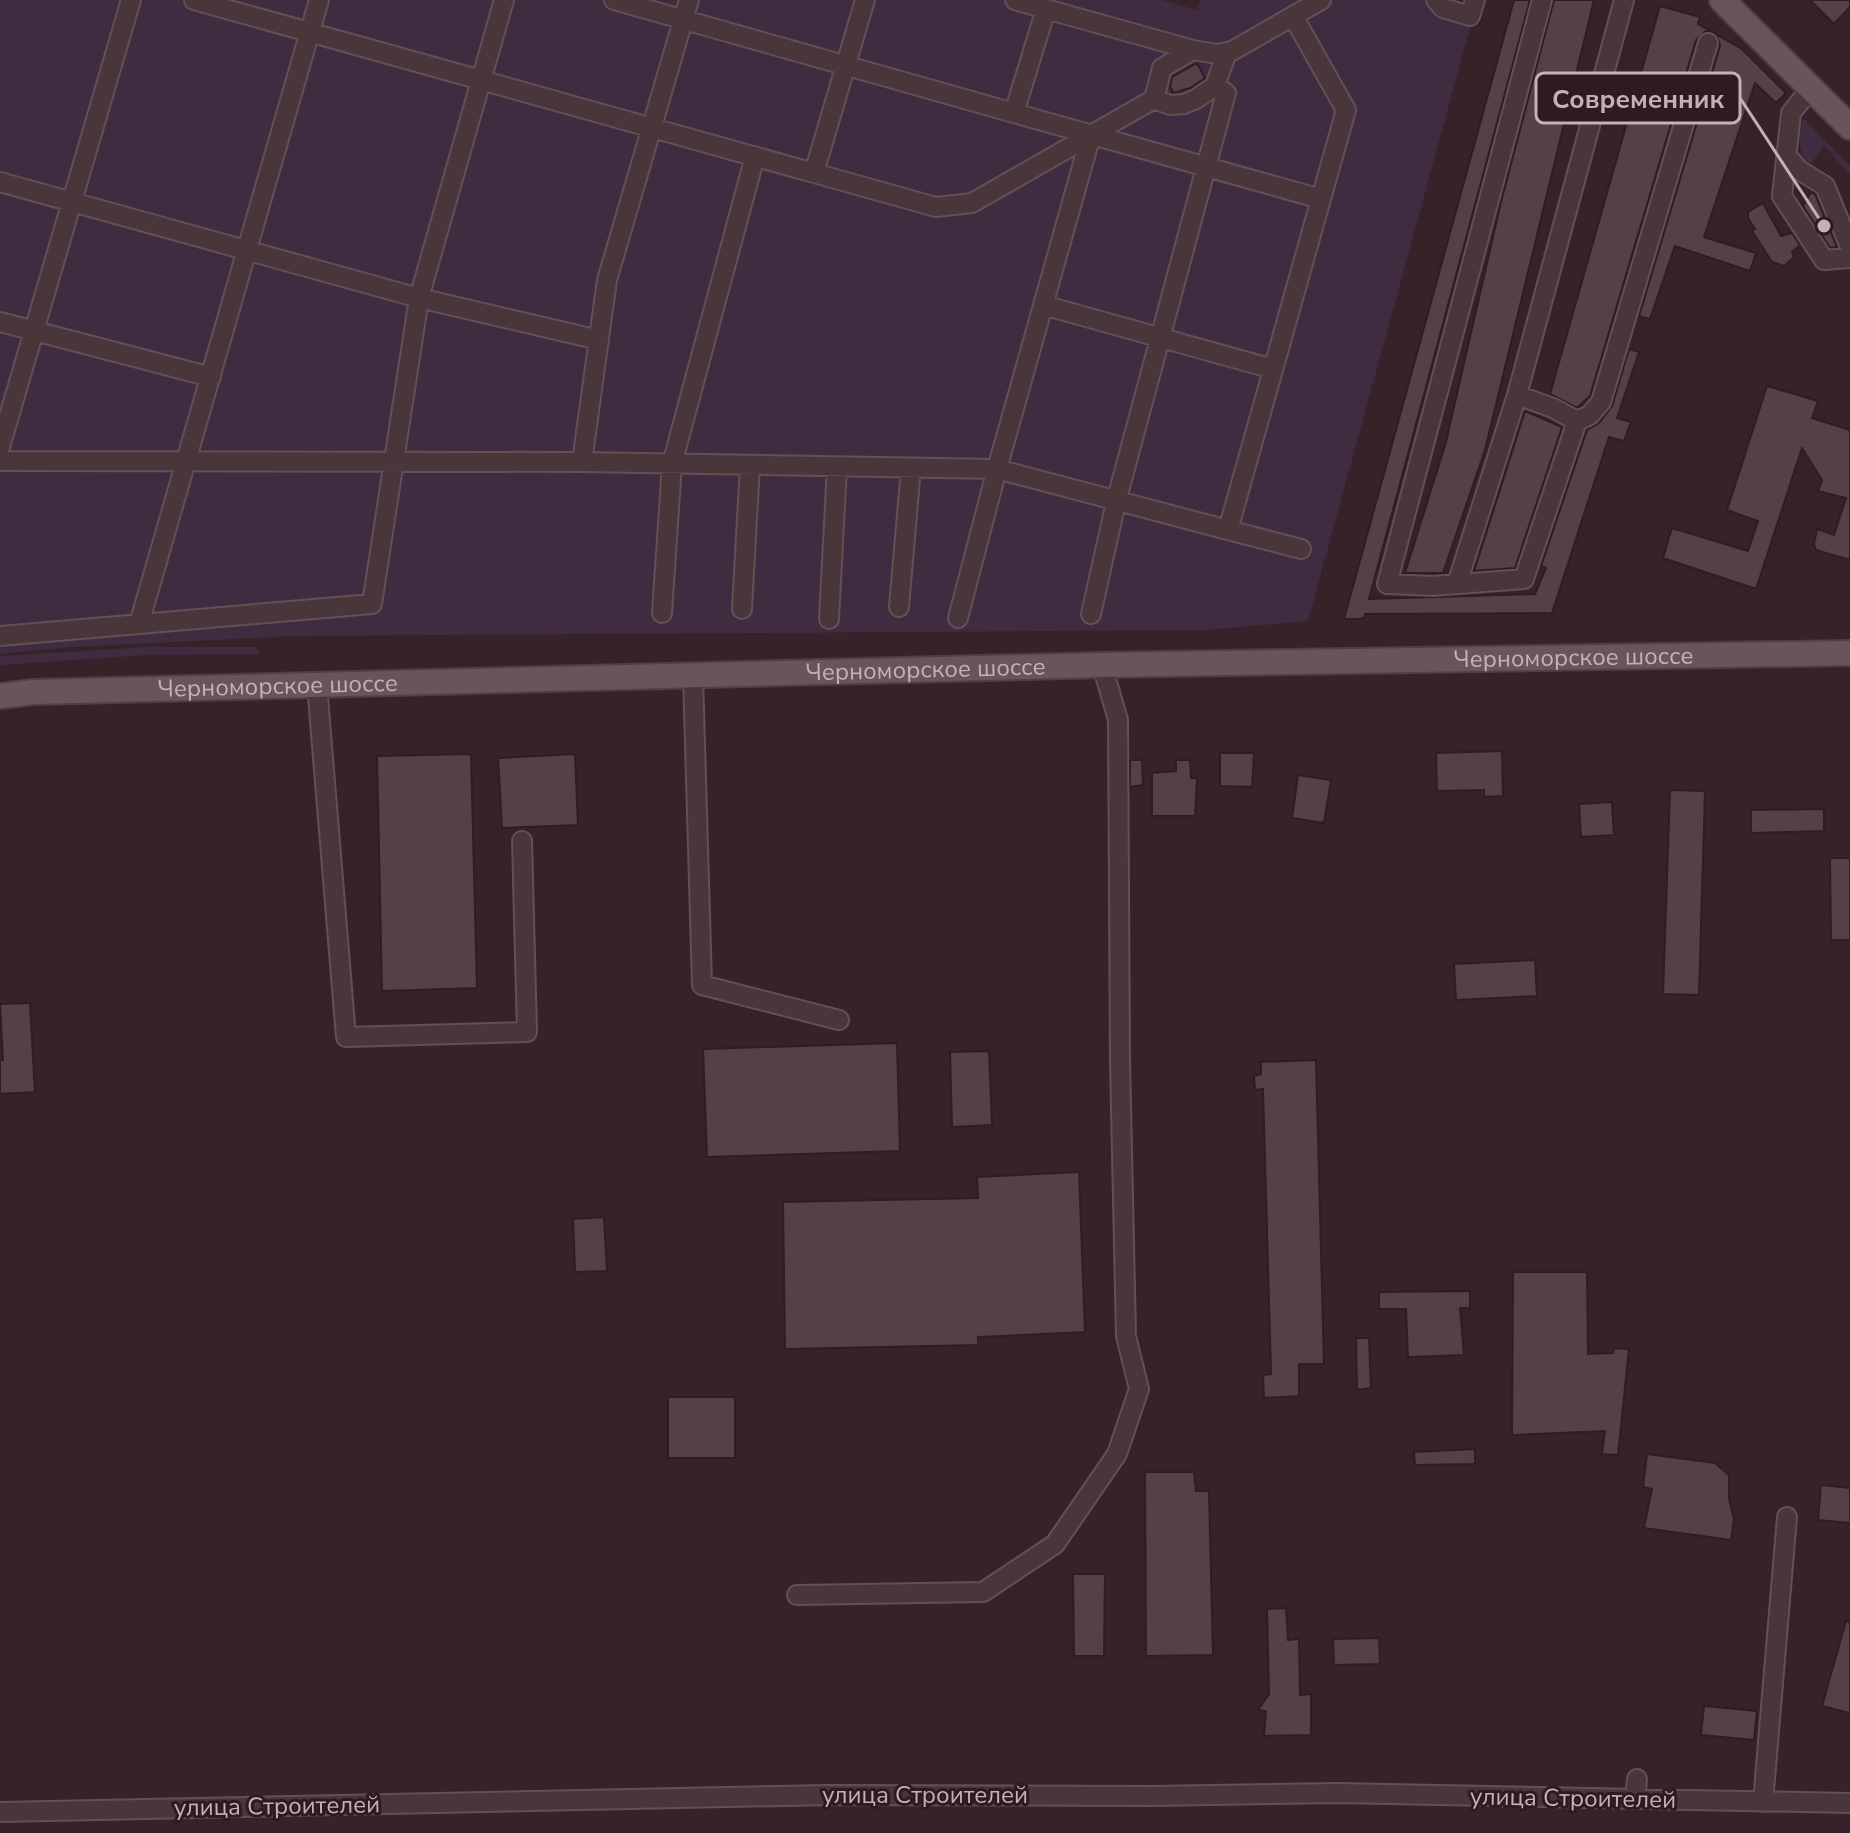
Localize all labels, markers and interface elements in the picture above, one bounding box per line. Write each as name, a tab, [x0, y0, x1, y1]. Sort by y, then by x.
callout: Современник	[1536, 73, 1740, 123]
text: Современник	[1552, 82, 1724, 117]
street label: Черноморское шоссе	[1453, 640, 1694, 675]
street label: Черноморское шоссе	[805, 650, 1046, 688]
street label: Черноморское шоссе	[157, 667, 398, 705]
street label: улица Строителей	[822, 1779, 1028, 1811]
street label: улица Строителей	[1470, 1780, 1676, 1816]
street label: улица Строителей	[174, 1788, 380, 1824]

